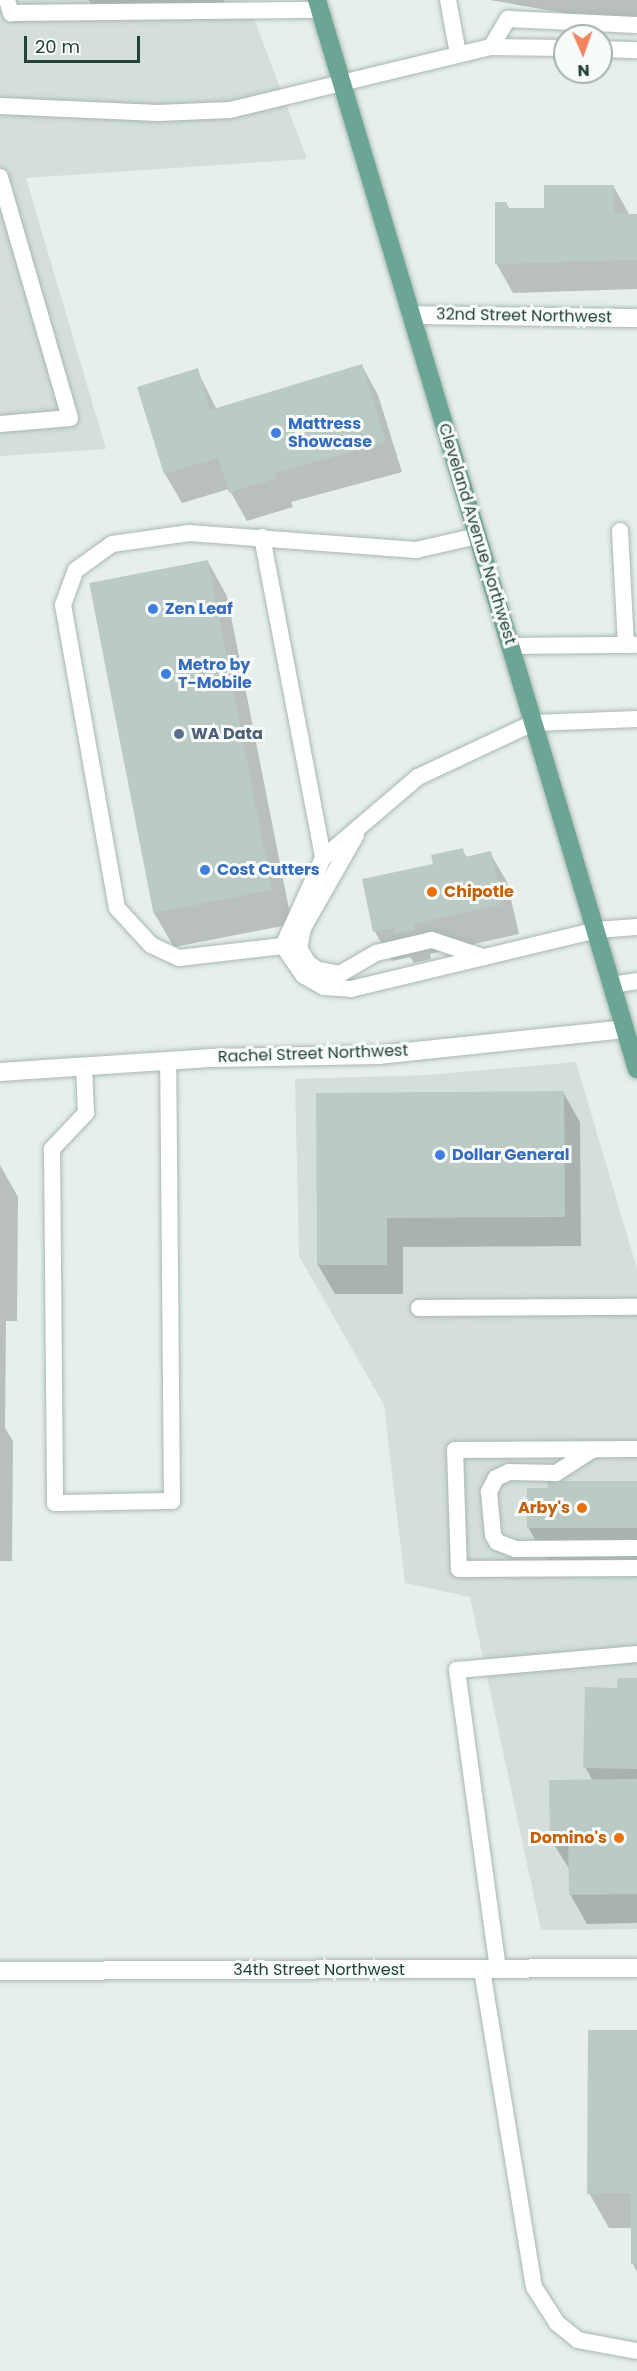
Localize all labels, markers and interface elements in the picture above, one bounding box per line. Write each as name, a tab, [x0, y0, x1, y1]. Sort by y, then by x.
scale bar	[27, 24, 142, 62]
north arrow	[553, 24, 613, 84]
text: 20 m	[35, 34, 80, 59]
text: N	[577, 59, 590, 82]
street label: 32nd Street Northwest	[436, 305, 612, 327]
place label: Mattress Showcase	[288, 414, 372, 452]
street label: Cleveland Avenue Northwest	[434, 421, 520, 647]
marker: Mattress Showcase	[269, 426, 283, 440]
place label: Zen Leaf	[165, 599, 233, 619]
marker: Zen Leaf	[146, 602, 160, 616]
place label: Metro by T-Mobile	[178, 655, 252, 693]
marker: Metro by T-Mobile	[159, 667, 173, 681]
place label: WA Data	[191, 724, 263, 744]
marker: WA Data	[172, 727, 186, 741]
place label: Cost Cutters	[217, 860, 320, 880]
marker: Cost Cutters	[198, 863, 212, 877]
place label: Chipotle	[444, 882, 514, 902]
marker: Chipotle	[425, 885, 439, 899]
street label: Rachel Street Northwest	[217, 1041, 409, 1067]
place label: Dollar General	[452, 1145, 569, 1165]
marker: Dollar General	[433, 1148, 447, 1162]
place label: Arby's	[518, 1498, 570, 1518]
marker: Arby's	[575, 1501, 589, 1515]
place label: Domino's	[530, 1828, 607, 1848]
marker: Domino's	[612, 1831, 626, 1845]
street label: 34th Street Northwest	[233, 1960, 405, 1980]

